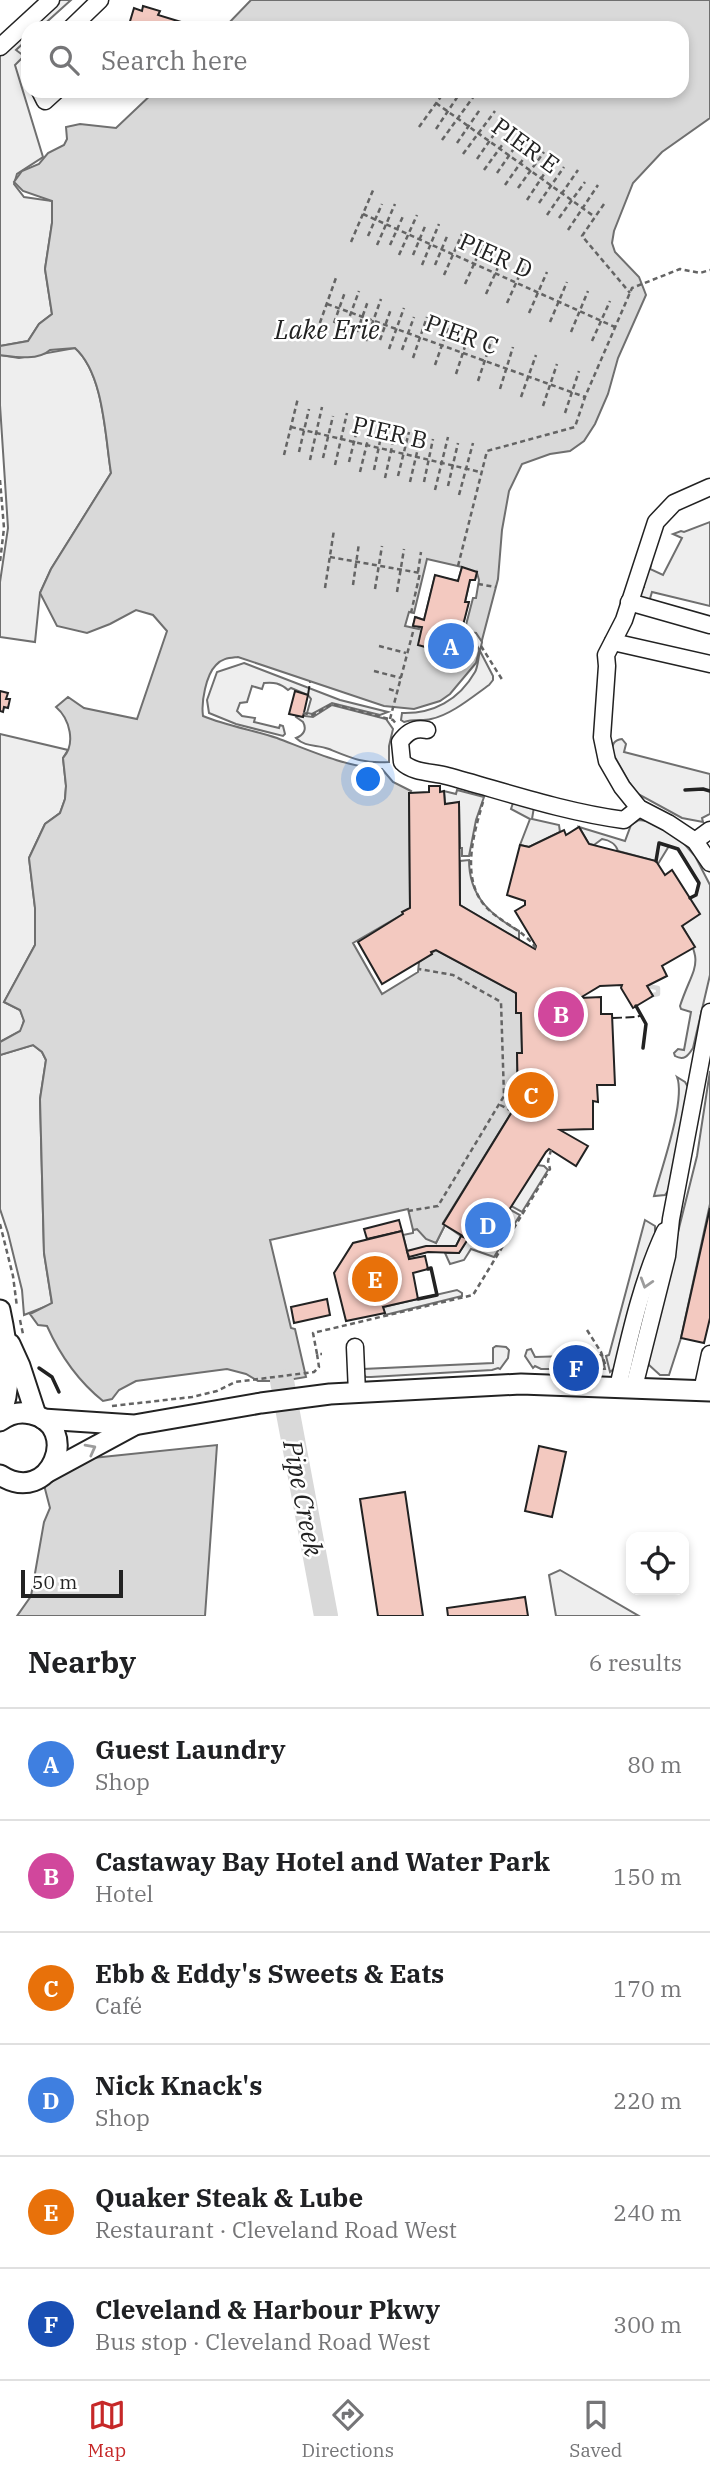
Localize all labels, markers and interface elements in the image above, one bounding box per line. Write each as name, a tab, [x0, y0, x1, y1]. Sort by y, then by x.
search box	[21, 21, 689, 98]
icon: search	[45, 41, 83, 79]
text: Search here	[101, 43, 247, 77]
street label: PIER E	[486, 110, 566, 180]
street label: PIER D	[454, 225, 538, 285]
street label: PIER C	[421, 306, 503, 362]
water label: Lake Erie	[273, 312, 380, 346]
street label: PIER B	[349, 408, 431, 456]
pin: A	[428, 620, 474, 672]
your location	[351, 762, 385, 796]
pin: B	[538, 988, 584, 1040]
pin: C	[508, 1069, 554, 1121]
pin: D	[465, 1199, 511, 1251]
pin: E	[352, 1253, 398, 1305]
one-way arrow	[639, 1276, 654, 1288]
pin: F	[553, 1342, 599, 1394]
water label: Pipe Creek	[276, 1436, 332, 1559]
one-way arrow	[84, 1444, 96, 1457]
map controls	[626, 1532, 689, 1595]
button: locate	[626, 1532, 689, 1595]
scale bar	[21, 1567, 122, 1599]
text: 50 m	[32, 1570, 77, 1594]
text: Nearby	[28, 1642, 136, 1681]
text: 6 results	[589, 1647, 682, 1677]
text: Guest Laundry	[95, 1732, 286, 1766]
text: A	[43, 1749, 59, 1779]
text: 80 m	[627, 1749, 682, 1779]
text: Shop	[95, 1766, 150, 1796]
text: Castaway Bay Hotel and Water Park	[95, 1844, 550, 1878]
text: B	[43, 1861, 59, 1891]
text: 150 m	[613, 1861, 682, 1891]
text: Hotel	[95, 1878, 153, 1908]
text: Ebb & Eddy's Sweets & Eats	[95, 1956, 444, 1990]
text: C	[43, 1973, 59, 2003]
text: 170 m	[613, 1973, 682, 2003]
text: Café	[95, 1990, 142, 2020]
text: Nick Knack's	[95, 2068, 262, 2102]
text: D	[42, 2085, 60, 2115]
text: 220 m	[613, 2085, 682, 2115]
text: Shop	[95, 2102, 150, 2132]
text: Quaker Steak & Lube	[95, 2180, 363, 2214]
text: E	[43, 2197, 59, 2227]
text: 240 m	[613, 2197, 682, 2227]
text: Restaurant · Cleveland Road West	[95, 2214, 457, 2244]
text: Cleveland & Harbour Pkwy	[95, 2292, 440, 2326]
text: F	[44, 2309, 58, 2339]
text: 300 m	[613, 2309, 682, 2339]
text: Bus stop · Cleveland Road West	[95, 2326, 430, 2356]
tab: Map	[88, 2396, 126, 2462]
tab: Directions	[301, 2396, 394, 2462]
tab: Saved	[569, 2396, 622, 2462]

